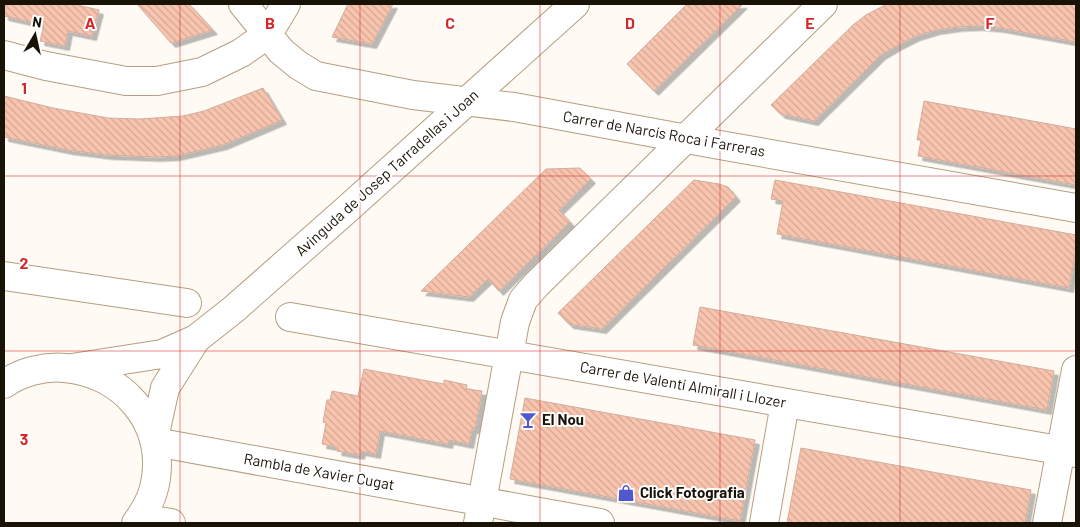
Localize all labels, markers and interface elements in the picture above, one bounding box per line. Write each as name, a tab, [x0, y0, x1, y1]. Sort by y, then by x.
north arrow	[10, 10, 60, 60]
text: N	[31, 13, 43, 31]
text: A	[85, 13, 96, 32]
text: B	[265, 13, 275, 32]
text: C	[445, 13, 455, 32]
text: D	[625, 13, 635, 32]
text: E	[805, 13, 815, 32]
text: F	[986, 13, 995, 32]
text: 1	[21, 78, 27, 97]
street label: Avinguda de Josep Tarradellas i Joan	[291, 85, 482, 259]
street label: Carrer de Narcís Roca i Farreras	[562, 106, 767, 160]
text: 2	[20, 253, 29, 272]
street label: Carrer de Valentí Almirall i Llozer	[579, 357, 788, 411]
bar icon: El Nou	[518, 410, 538, 430]
place label: El Nou	[542, 410, 584, 428]
text: 3	[20, 429, 28, 448]
street label: Rambla de Xavier Cugat	[242, 449, 396, 493]
shop icon: Click Fotografia	[616, 483, 636, 503]
place label: Click Fotografia	[640, 483, 745, 501]

